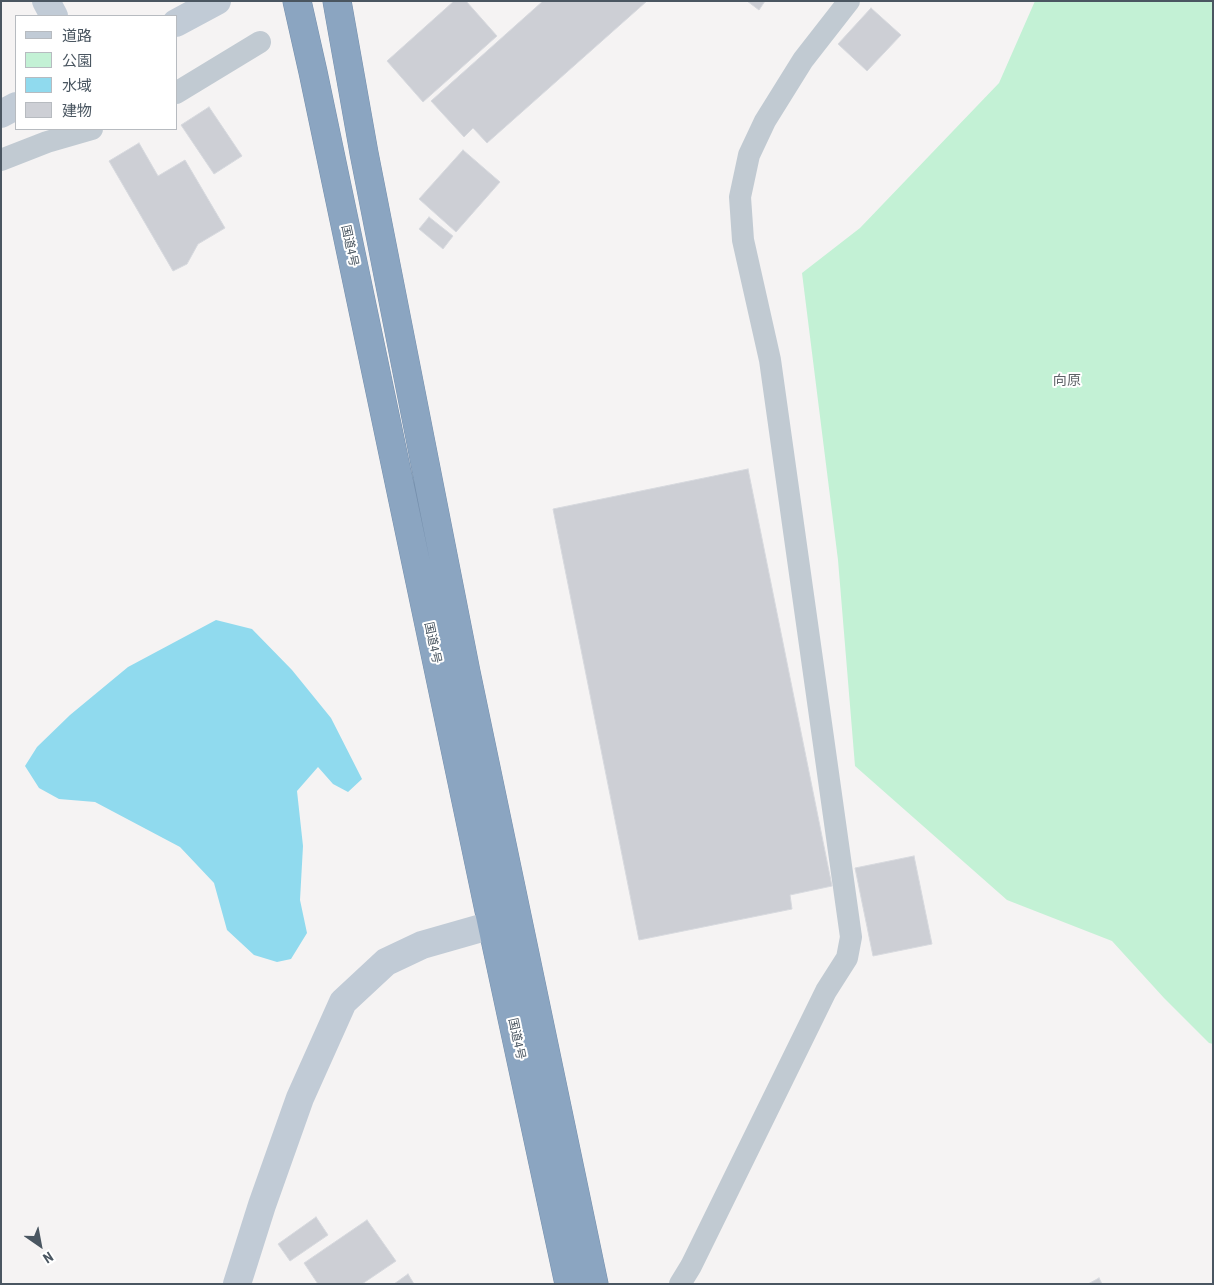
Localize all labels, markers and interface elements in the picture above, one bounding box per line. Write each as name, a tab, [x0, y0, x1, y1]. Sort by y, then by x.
legend	[15, 15, 178, 130]
text: 道路	[62, 27, 92, 45]
text: 公園	[62, 52, 92, 70]
text: 水域	[62, 77, 92, 95]
text: 建物	[62, 102, 92, 120]
street label: 国道4号	[338, 224, 360, 268]
district label: 向原	[1053, 373, 1081, 389]
street label: 国道4号	[421, 621, 443, 665]
street label: 国道4号	[505, 1017, 527, 1061]
north arrow	[15, 1220, 65, 1270]
text: N	[40, 1249, 56, 1267]

